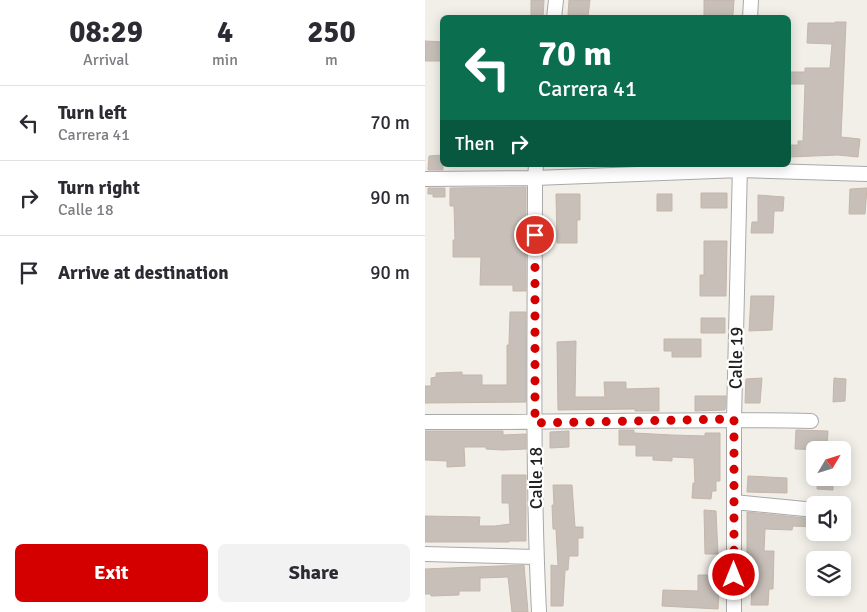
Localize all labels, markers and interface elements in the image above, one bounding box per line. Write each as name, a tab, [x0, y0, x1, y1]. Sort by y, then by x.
text: 08:29	[69, 14, 143, 51]
text: 4	[217, 14, 233, 51]
text: 250	[307, 14, 356, 51]
text: 70 m	[538, 32, 612, 75]
icon: left	[455, 35, 520, 100]
text: Arrival	[83, 50, 129, 70]
text: min	[212, 50, 238, 70]
text: m	[325, 50, 338, 70]
text: Carrera 41	[538, 75, 637, 102]
text: Turn left	[58, 101, 127, 125]
icon: left	[15, 109, 43, 137]
text: 70 m	[370, 111, 410, 135]
text: Carrera 41	[58, 125, 130, 145]
icon: right	[505, 130, 533, 158]
text: Then	[455, 132, 495, 156]
text: Turn right	[58, 176, 140, 200]
icon: right	[15, 184, 43, 212]
text: 90 m	[370, 186, 410, 210]
text: Calle 18	[58, 200, 114, 220]
pin	[514, 214, 556, 256]
icon: arrive	[521, 221, 549, 249]
icon: arrive	[15, 259, 43, 287]
text: Arrive at destination	[58, 261, 229, 285]
text: 90 m	[370, 261, 410, 285]
street label: Calle 19	[724, 327, 748, 389]
north arrow	[806, 441, 851, 486]
map controls	[806, 441, 851, 596]
street label: Calle 18	[525, 447, 547, 509]
button: sound	[806, 496, 851, 541]
button: Exit	[15, 544, 208, 602]
button: Share	[218, 544, 410, 602]
position arrow	[707, 548, 759, 600]
button: layers	[806, 551, 851, 596]

